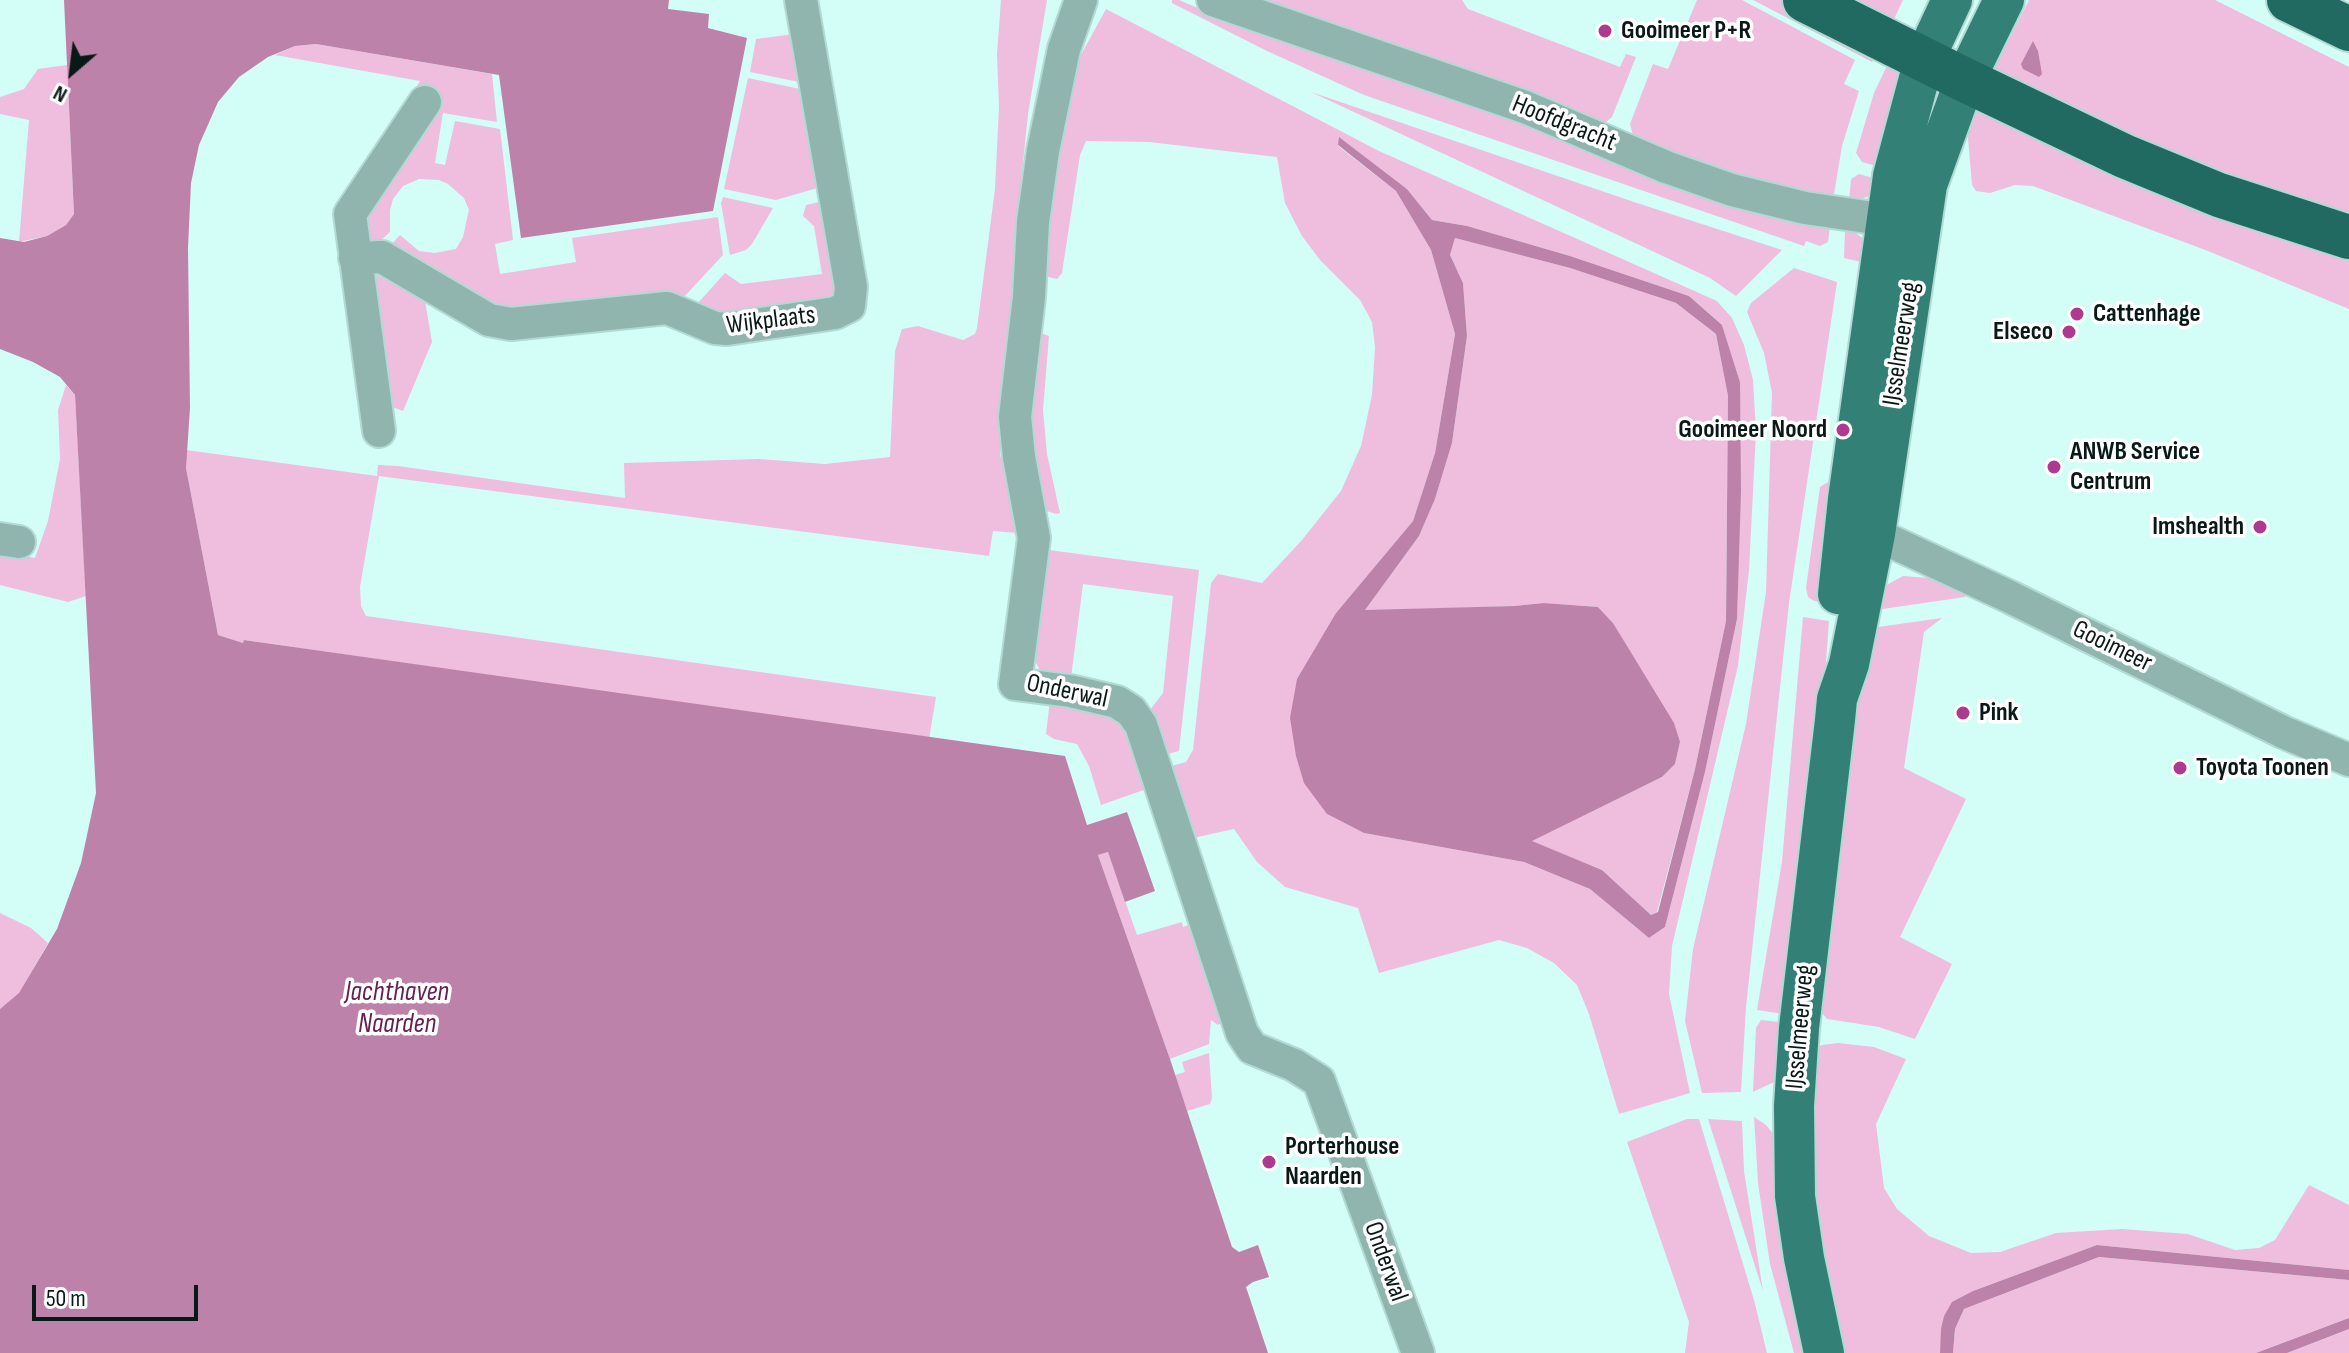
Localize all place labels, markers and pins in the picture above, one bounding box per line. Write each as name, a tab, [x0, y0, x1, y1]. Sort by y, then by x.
place label: Gooimeer P+R	[1621, 15, 1751, 47]
marker: Gooimeer P+R	[1596, 22, 1614, 40]
place label: Cattenhage	[2093, 298, 2201, 330]
marker: Cattenhage	[2068, 305, 2086, 323]
place label: Elseco	[1993, 316, 2053, 348]
marker: Elseco	[2060, 323, 2078, 341]
place label: Gooimeer Noord	[1678, 414, 1827, 446]
marker: Gooimeer Noord	[1834, 421, 1852, 439]
place label: ANWB Service Centrum	[2070, 436, 2200, 498]
marker: ANWB Service Centrum	[2045, 458, 2063, 476]
place label: Imshealth	[2152, 511, 2244, 543]
marker: Imshealth	[2251, 518, 2269, 536]
place label: Pink	[1979, 697, 2019, 729]
marker: Pink	[1954, 704, 1972, 722]
place label: Toyota Toonen	[2196, 752, 2329, 784]
marker: Toyota Toonen	[2171, 759, 2189, 777]
place label: Porterhouse Naarden	[1285, 1131, 1399, 1192]
marker: Porterhouse Naarden	[1260, 1153, 1278, 1171]

